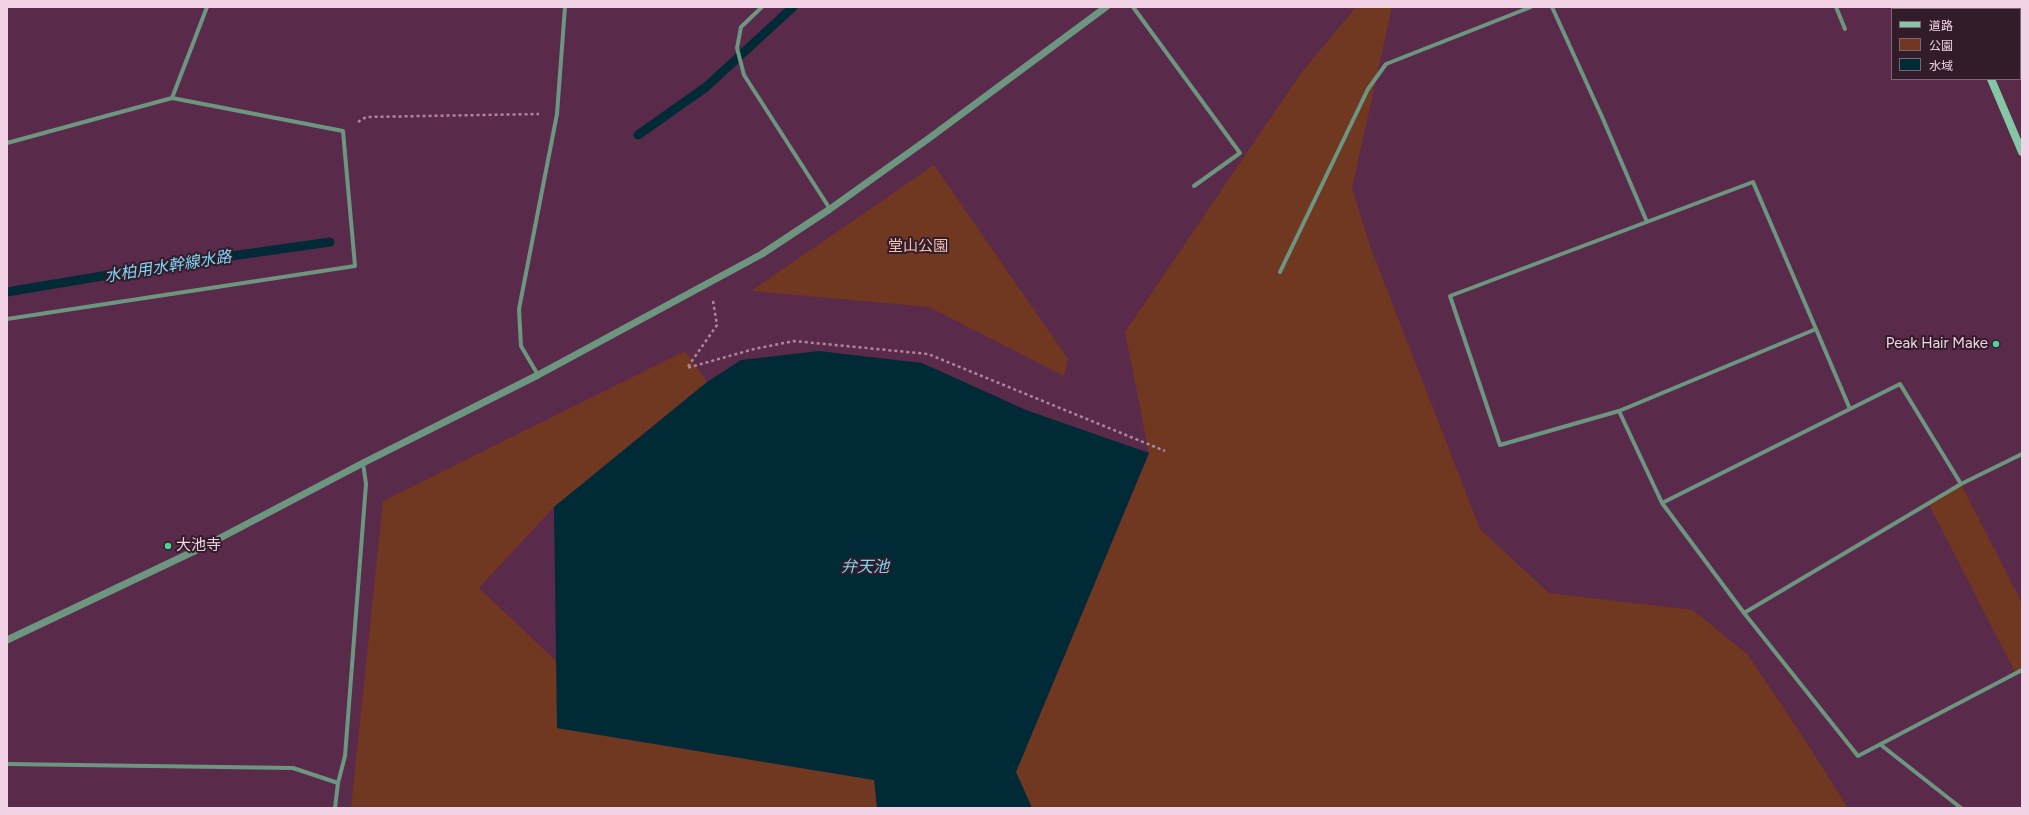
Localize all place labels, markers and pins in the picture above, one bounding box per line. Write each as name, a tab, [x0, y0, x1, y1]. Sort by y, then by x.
place label: Peak Hair Make	[1886, 335, 1988, 353]
marker: Peak Hair Make	[1991, 339, 2001, 349]
place label: 大池寺	[176, 537, 221, 555]
marker: 大池寺	[163, 541, 173, 551]

